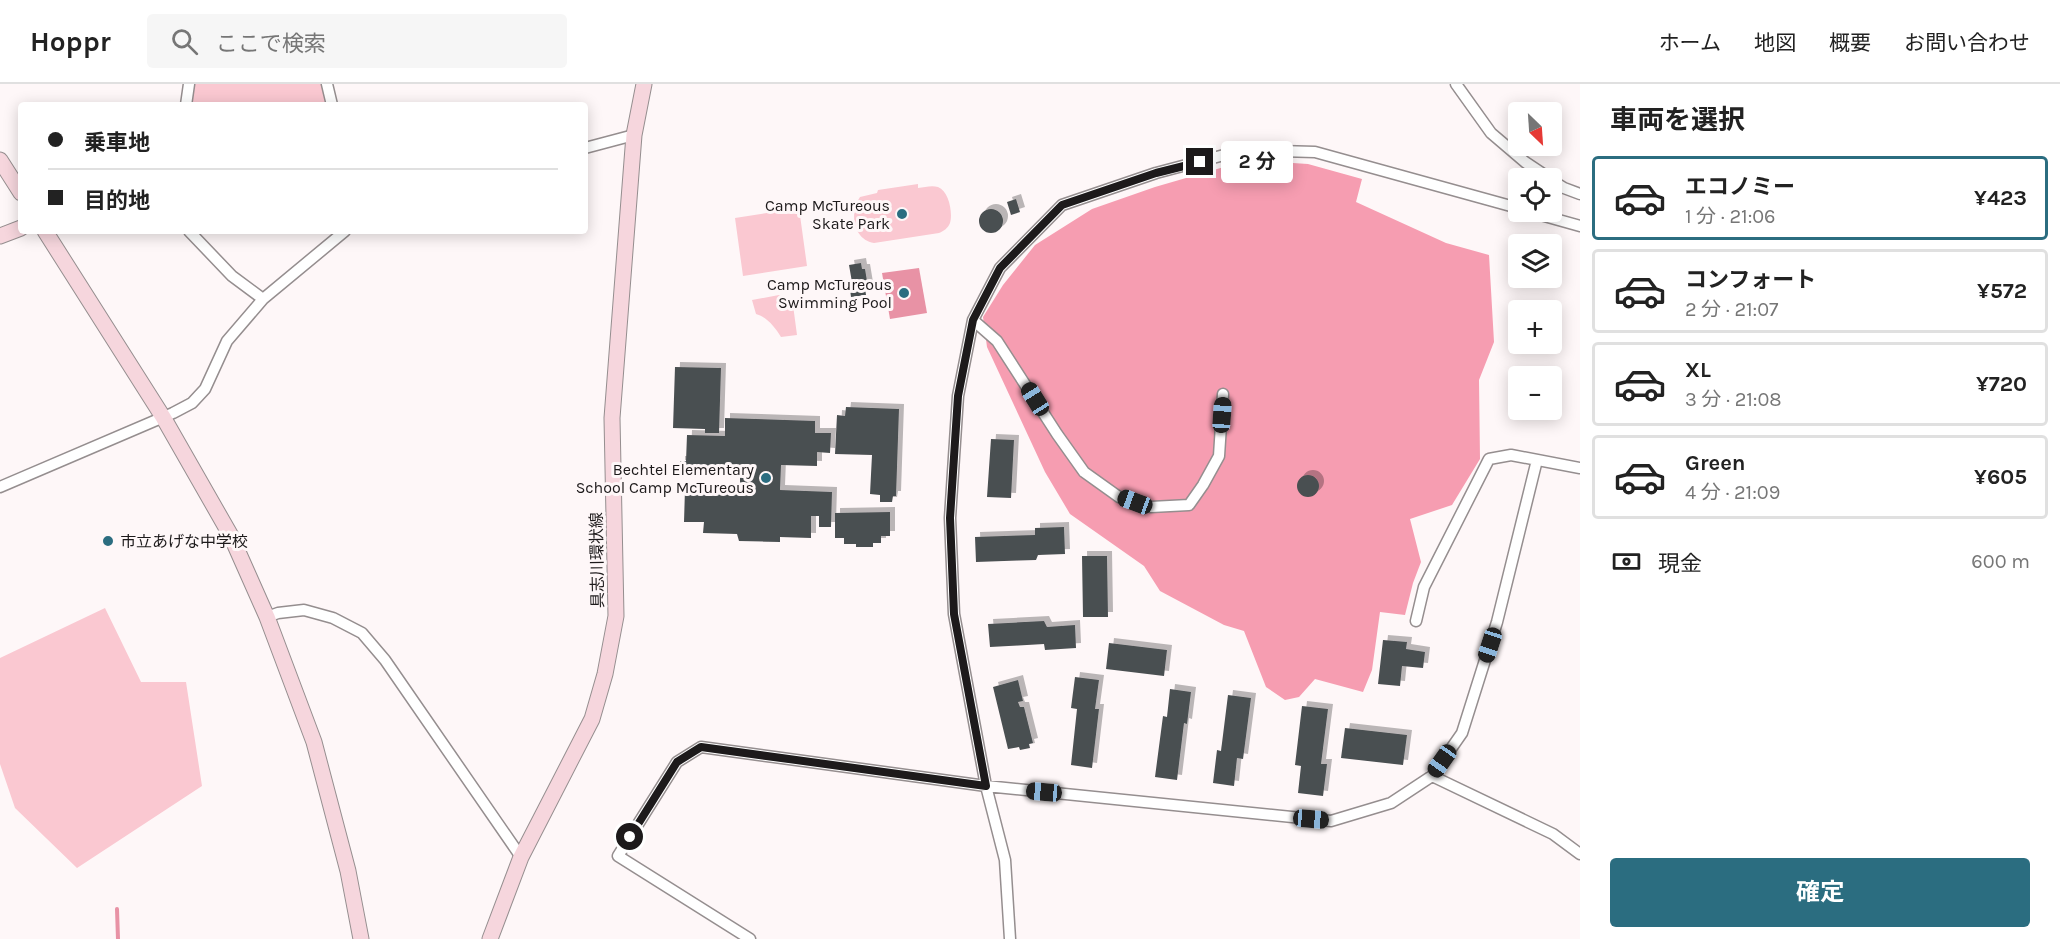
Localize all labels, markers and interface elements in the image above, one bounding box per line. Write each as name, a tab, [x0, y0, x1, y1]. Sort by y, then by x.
search box	[147, 14, 567, 68]
text: Hoppr	[30, 25, 111, 58]
icon: search	[168, 25, 201, 58]
text: ここで検索	[216, 31, 326, 57]
text: ホーム	[1659, 31, 1721, 55]
text: 地図	[1754, 31, 1796, 55]
text: 概要	[1829, 31, 1871, 55]
text: お問い合わせ	[1904, 31, 2030, 55]
north arrow	[1508, 102, 1562, 156]
map controls	[1508, 102, 1562, 420]
text: 車両を選択	[1610, 104, 1745, 136]
text: 乗車地	[84, 130, 150, 156]
callout: 2 分	[1221, 141, 1293, 183]
route end	[1186, 148, 1213, 175]
text: 2 分	[1238, 150, 1276, 173]
button: locate	[1508, 168, 1562, 222]
icon: car	[1613, 171, 1667, 225]
text: エコノミー	[1685, 174, 1795, 200]
text: ¥423	[1974, 185, 2027, 211]
text: 目的地	[84, 188, 150, 214]
place label: Camp McTureous Skate Park	[765, 196, 890, 233]
text: 1 分 · 21:06	[1685, 205, 1776, 228]
marker: Camp McTureous Skate Park	[895, 207, 909, 221]
button: layers	[1508, 234, 1562, 288]
icon: car	[1613, 264, 1667, 318]
text: コンフォート	[1685, 267, 1816, 293]
place label: Camp McTureous Swimming Pool	[767, 275, 892, 312]
text: ¥572	[1977, 278, 2027, 304]
marker: Camp McTureous Swimming Pool	[897, 286, 911, 300]
text: 2 分 · 21:07	[1685, 298, 1778, 321]
button: +	[1508, 300, 1562, 354]
icon: car	[1613, 357, 1667, 411]
text: XL	[1685, 357, 1711, 383]
button: −	[1508, 366, 1562, 420]
text: ¥720	[1976, 371, 2027, 397]
car	[1018, 379, 1052, 419]
text: 3 分 · 21:08	[1685, 388, 1782, 411]
car	[1212, 396, 1232, 434]
icon: car	[1613, 450, 1667, 504]
text: Green	[1685, 450, 1746, 476]
place label: Bechtel Elementary School Camp McTureous	[576, 460, 755, 497]
text: ¥605	[1974, 464, 2027, 490]
marker: Bechtel Elementary School Camp McTureous	[759, 471, 773, 485]
text: 4 分 · 21:09	[1685, 481, 1780, 504]
car	[1115, 487, 1155, 517]
street label: 具志川環状線	[587, 512, 607, 608]
place label: 市立あげな中学校	[120, 532, 248, 551]
marker: 市立あげな中学校	[101, 534, 115, 548]
icon: cash	[1610, 545, 1643, 578]
text: 600 m	[1971, 550, 2030, 573]
text: 現金	[1658, 551, 1702, 577]
car	[1476, 625, 1504, 665]
car	[1424, 741, 1460, 781]
car	[1025, 781, 1063, 803]
car	[1292, 808, 1330, 830]
route start	[616, 823, 643, 850]
button: 確定	[1610, 858, 2030, 927]

